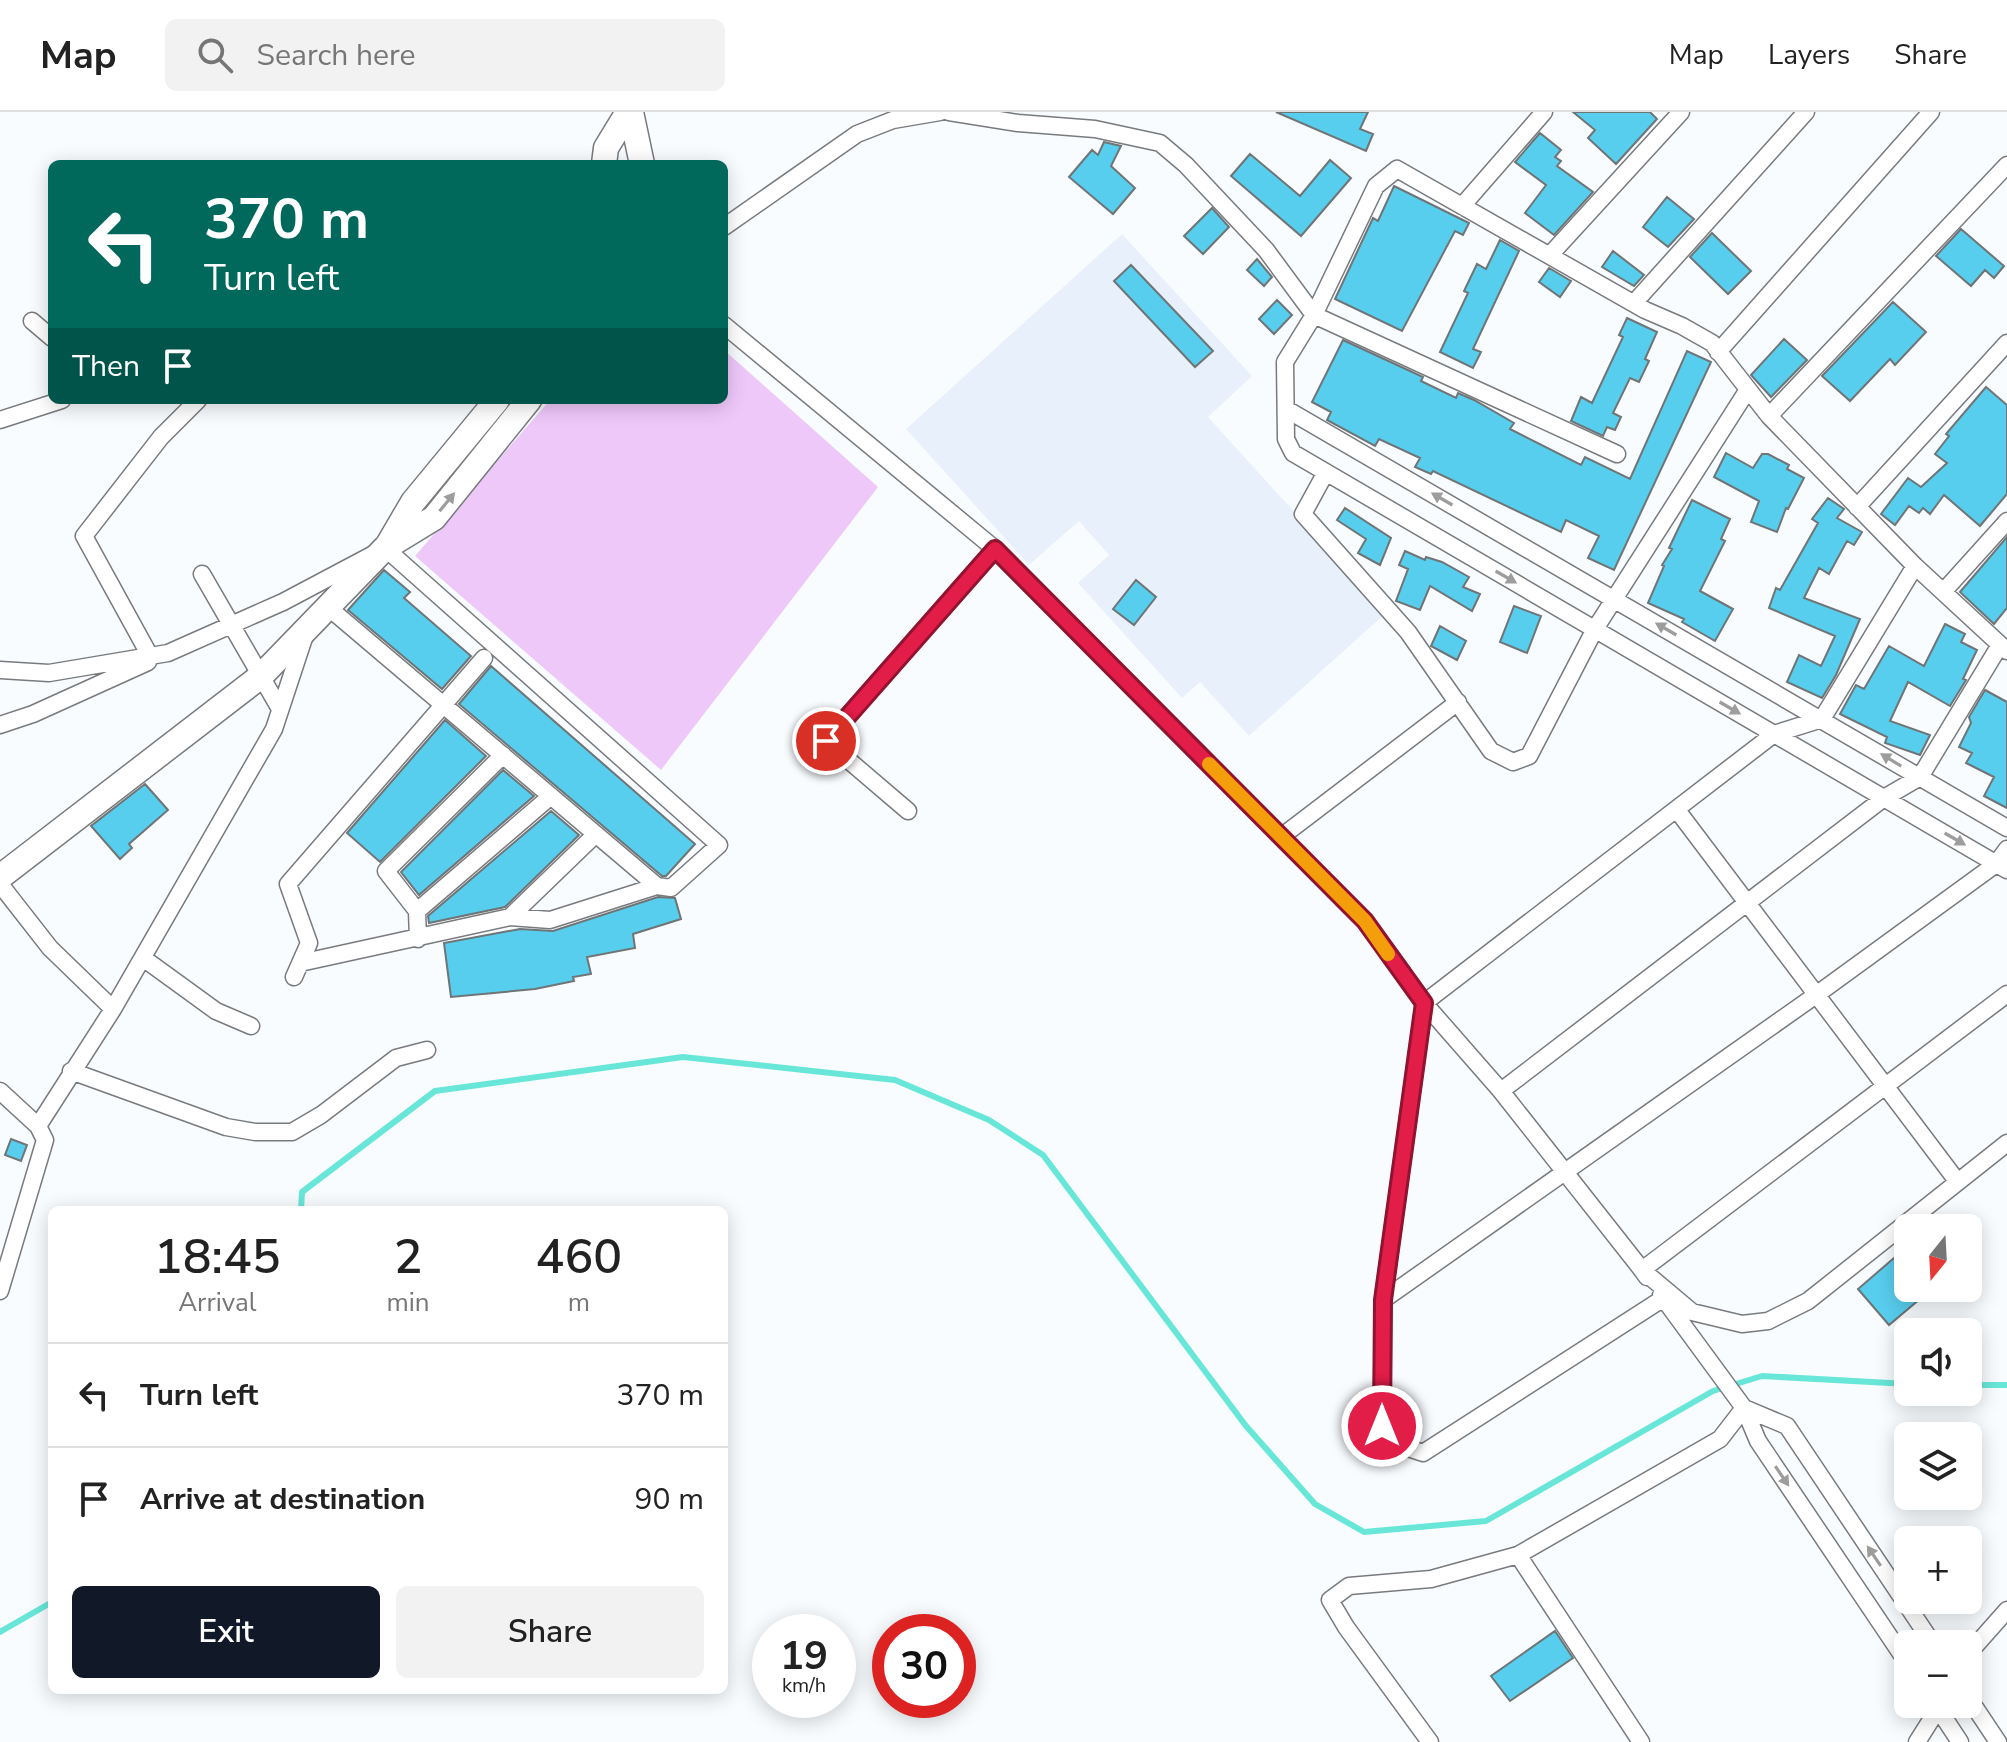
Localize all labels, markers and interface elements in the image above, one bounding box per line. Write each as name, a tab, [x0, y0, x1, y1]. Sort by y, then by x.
search box	[165, 19, 725, 91]
text: Map	[40, 30, 117, 81]
icon: search	[193, 33, 237, 77]
text: Search here	[257, 35, 416, 76]
text: Map	[1669, 36, 1724, 74]
text: Layers	[1768, 36, 1850, 74]
text: Share	[1894, 36, 1967, 74]
text: 370 m	[204, 181, 369, 258]
icon: left	[72, 192, 176, 296]
text: Turn left	[204, 254, 339, 303]
icon: arrive	[156, 344, 200, 388]
text: Then	[72, 346, 140, 387]
one-way arrow	[438, 492, 455, 512]
one-way arrow	[1430, 492, 1453, 506]
one-way arrow	[1495, 570, 1517, 584]
one-way arrow	[1655, 623, 1678, 636]
one-way arrow	[1719, 701, 1741, 715]
pin	[792, 707, 860, 775]
icon: arrive	[804, 719, 848, 763]
one-way arrow	[1880, 753, 1902, 767]
one-way arrow	[1944, 832, 1966, 846]
north arrow	[1894, 1214, 1982, 1302]
map controls	[1894, 1214, 1982, 1718]
text: 18:45	[154, 1224, 281, 1290]
text: 2	[394, 1224, 422, 1290]
text: 460	[536, 1224, 622, 1290]
text: Arrival	[178, 1285, 256, 1320]
text: min	[387, 1285, 430, 1320]
text: m	[568, 1285, 590, 1320]
button: sound	[1894, 1318, 1982, 1406]
icon: left	[72, 1373, 116, 1417]
text: Turn left	[140, 1375, 258, 1416]
text: 370 m	[617, 1375, 704, 1416]
position arrow	[1340, 1384, 1424, 1468]
button: layers	[1894, 1422, 1982, 1510]
one-way arrow	[1774, 1465, 1789, 1487]
icon: arrive	[72, 1477, 116, 1521]
text: Arrive at destination	[140, 1479, 425, 1520]
text: 90 m	[635, 1479, 704, 1520]
button: +	[1894, 1526, 1982, 1614]
one-way arrow	[1867, 1545, 1882, 1566]
button: Exit	[72, 1586, 380, 1678]
button: Share	[396, 1586, 704, 1678]
speed limit sign: 30	[872, 1614, 976, 1718]
text: 19	[780, 1629, 828, 1683]
button: −	[1894, 1630, 1982, 1718]
text: km/h	[782, 1672, 826, 1699]

